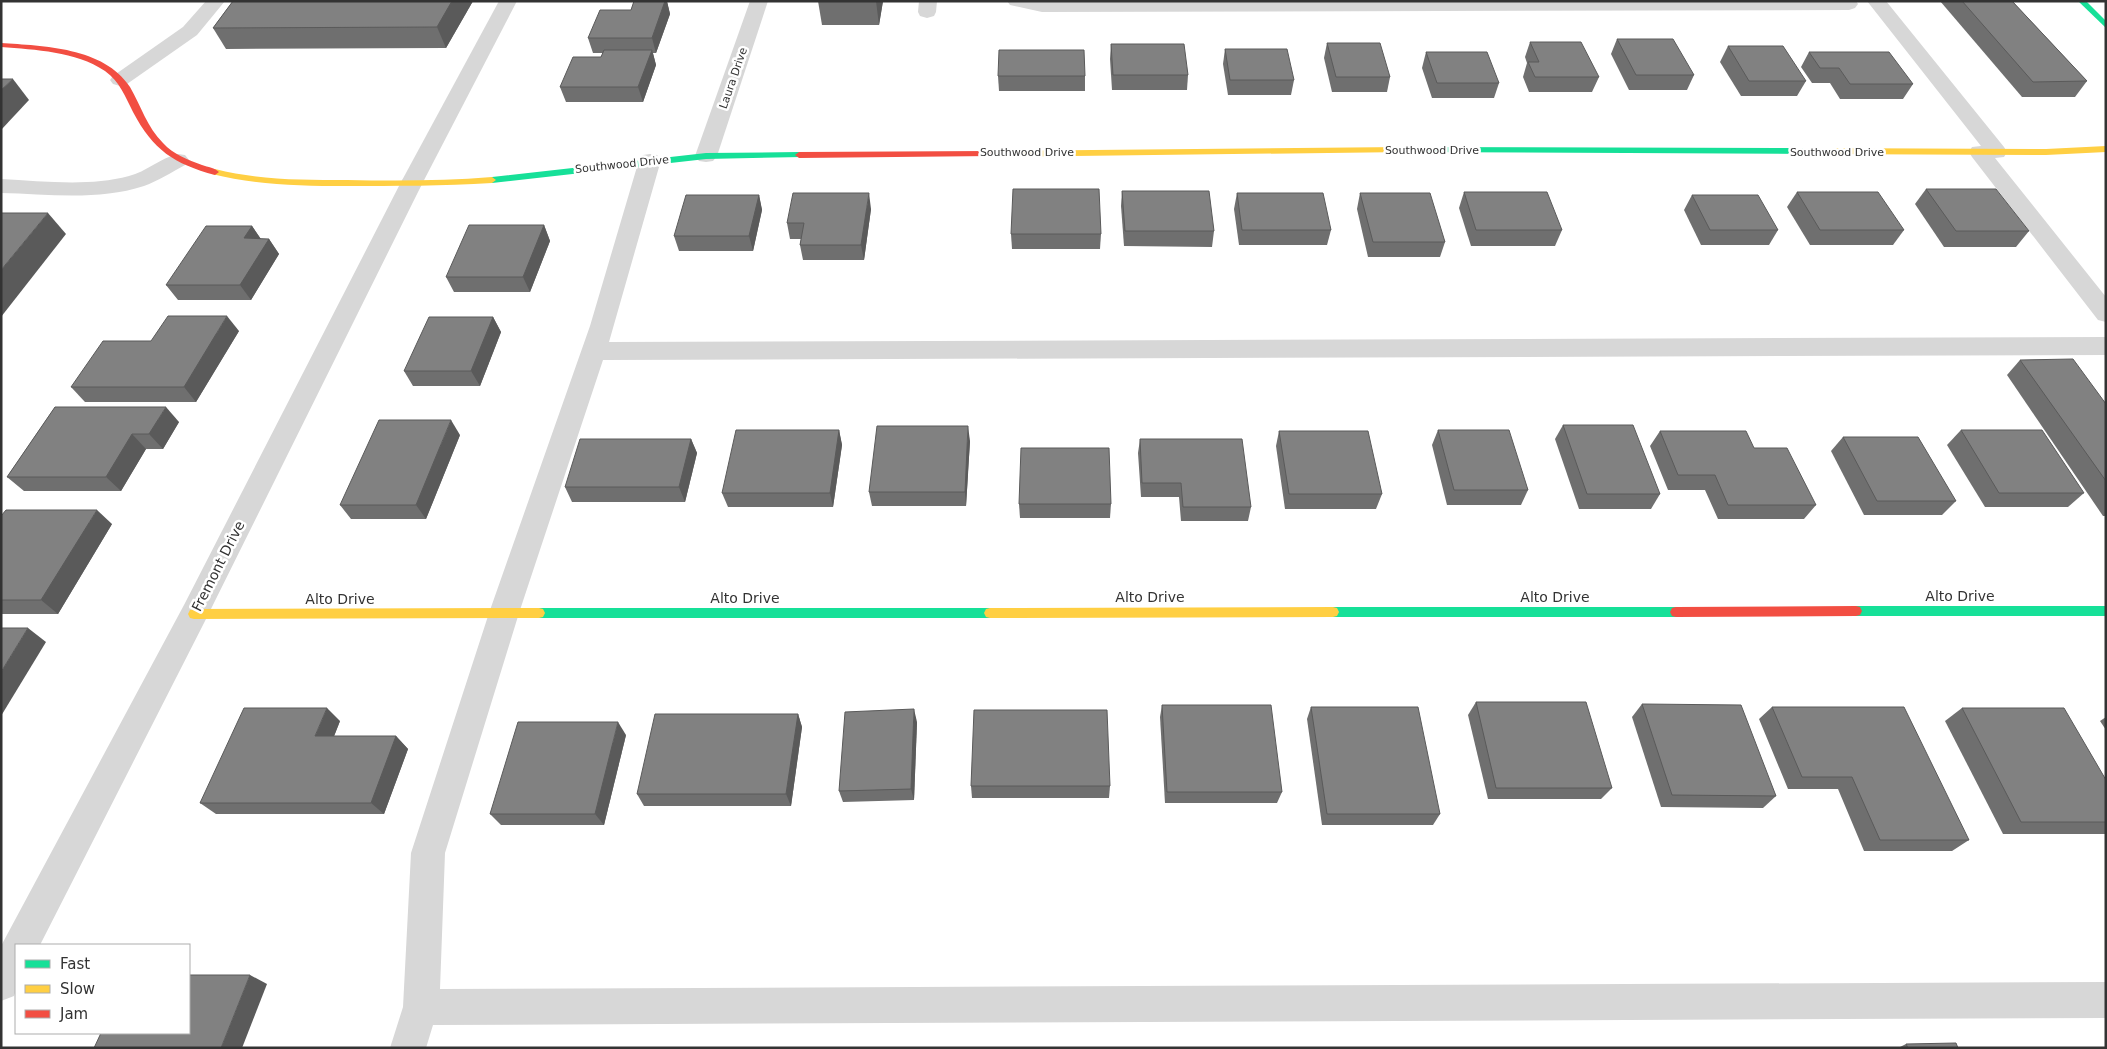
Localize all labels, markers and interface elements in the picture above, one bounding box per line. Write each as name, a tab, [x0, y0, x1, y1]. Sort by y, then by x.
street label: Laura Drive	[717, 46, 750, 111]
street label: Southwood Drive	[1385, 144, 1479, 157]
street label: Southwood Drive	[980, 146, 1074, 159]
street label: Southwood Drive	[1790, 146, 1884, 159]
street label: Southwood Drive	[575, 153, 670, 176]
street label: Fremont Drive	[188, 518, 248, 614]
street label: Alto Drive	[1925, 588, 1995, 604]
street label: Alto Drive	[1115, 589, 1185, 605]
street label: Alto Drive	[1520, 589, 1590, 605]
street label: Alto Drive	[710, 590, 780, 606]
street label: Alto Drive	[305, 591, 375, 607]
legend	[15, 944, 190, 1034]
text: Fast	[60, 955, 90, 973]
text: Slow	[60, 980, 95, 998]
text: Jam	[59, 1005, 88, 1023]

